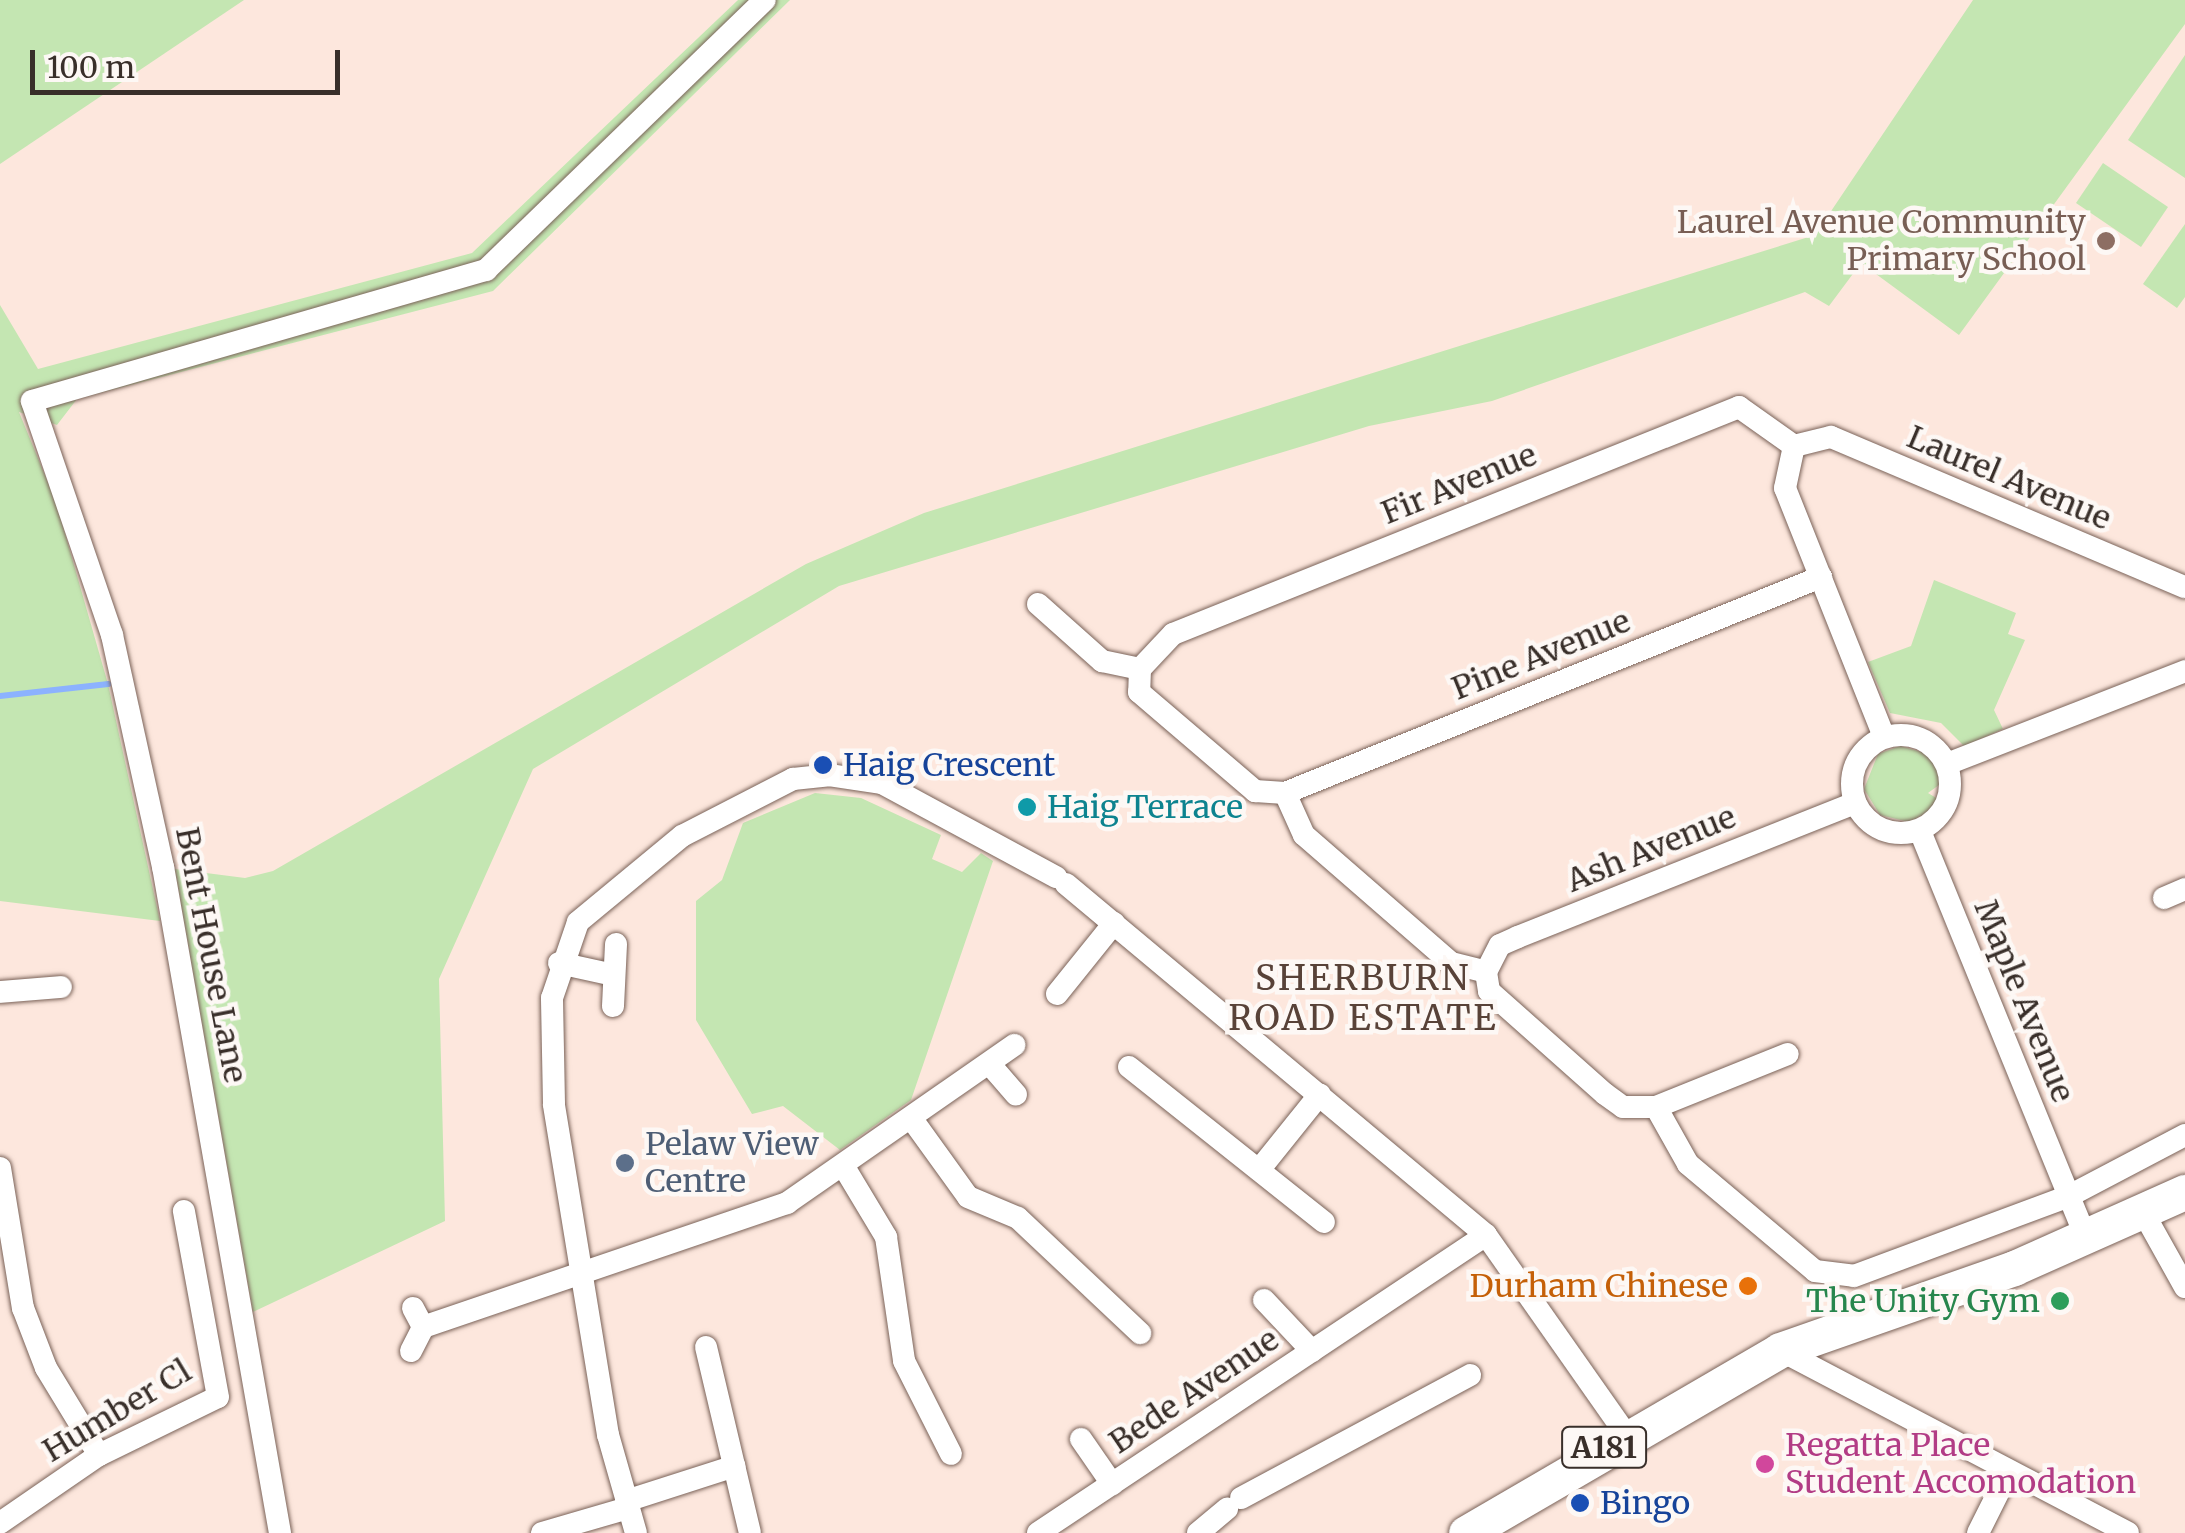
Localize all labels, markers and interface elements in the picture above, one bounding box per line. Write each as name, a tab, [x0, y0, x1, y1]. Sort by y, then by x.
scale bar	[35, 30, 345, 92]
text: 100 m	[47, 48, 135, 86]
place label: Laurel Avenue Community Primary School	[1677, 204, 2086, 279]
marker: Laurel Avenue Community Primary School	[2095, 230, 2117, 252]
street label: Laurel Avenue	[1901, 418, 2117, 538]
street label: Fir Avenue	[1376, 436, 1542, 532]
street label: Pine Avenue	[1446, 602, 1636, 708]
place label: Haig Crescent	[843, 746, 1055, 784]
marker: Haig Crescent	[812, 754, 834, 776]
place label: Haig Terrace	[1047, 788, 1243, 826]
marker: Haig Terrace	[1016, 796, 1038, 818]
street label: Ash Avenue	[1561, 798, 1741, 900]
street label: Bent House Lane	[167, 824, 255, 1086]
street label: Maple Avenue	[1966, 894, 2082, 1108]
district label: SHERBURN ROAD ESTATE	[1228, 957, 1498, 1039]
place label: Pelaw View Centre	[645, 1126, 819, 1201]
marker: Pelaw View Centre	[614, 1152, 636, 1174]
place label: Durham Chinese	[1470, 1267, 1728, 1305]
marker: Durham Chinese	[1737, 1275, 1759, 1297]
place label: The Unity Gym	[1806, 1282, 2040, 1320]
marker: The Unity Gym	[2049, 1290, 2071, 1312]
street label: Bede Avenue	[1102, 1320, 1286, 1462]
street label: Humber Cl	[36, 1352, 198, 1470]
road number: A181	[1559, 1422, 1649, 1472]
place label: Regatta Place Student Accomodation	[1785, 1427, 2136, 1502]
marker: Regatta Place Student Accomodation	[1754, 1453, 1776, 1475]
place label: Bingo	[1600, 1484, 1690, 1522]
marker: Bingo	[1569, 1492, 1591, 1514]

